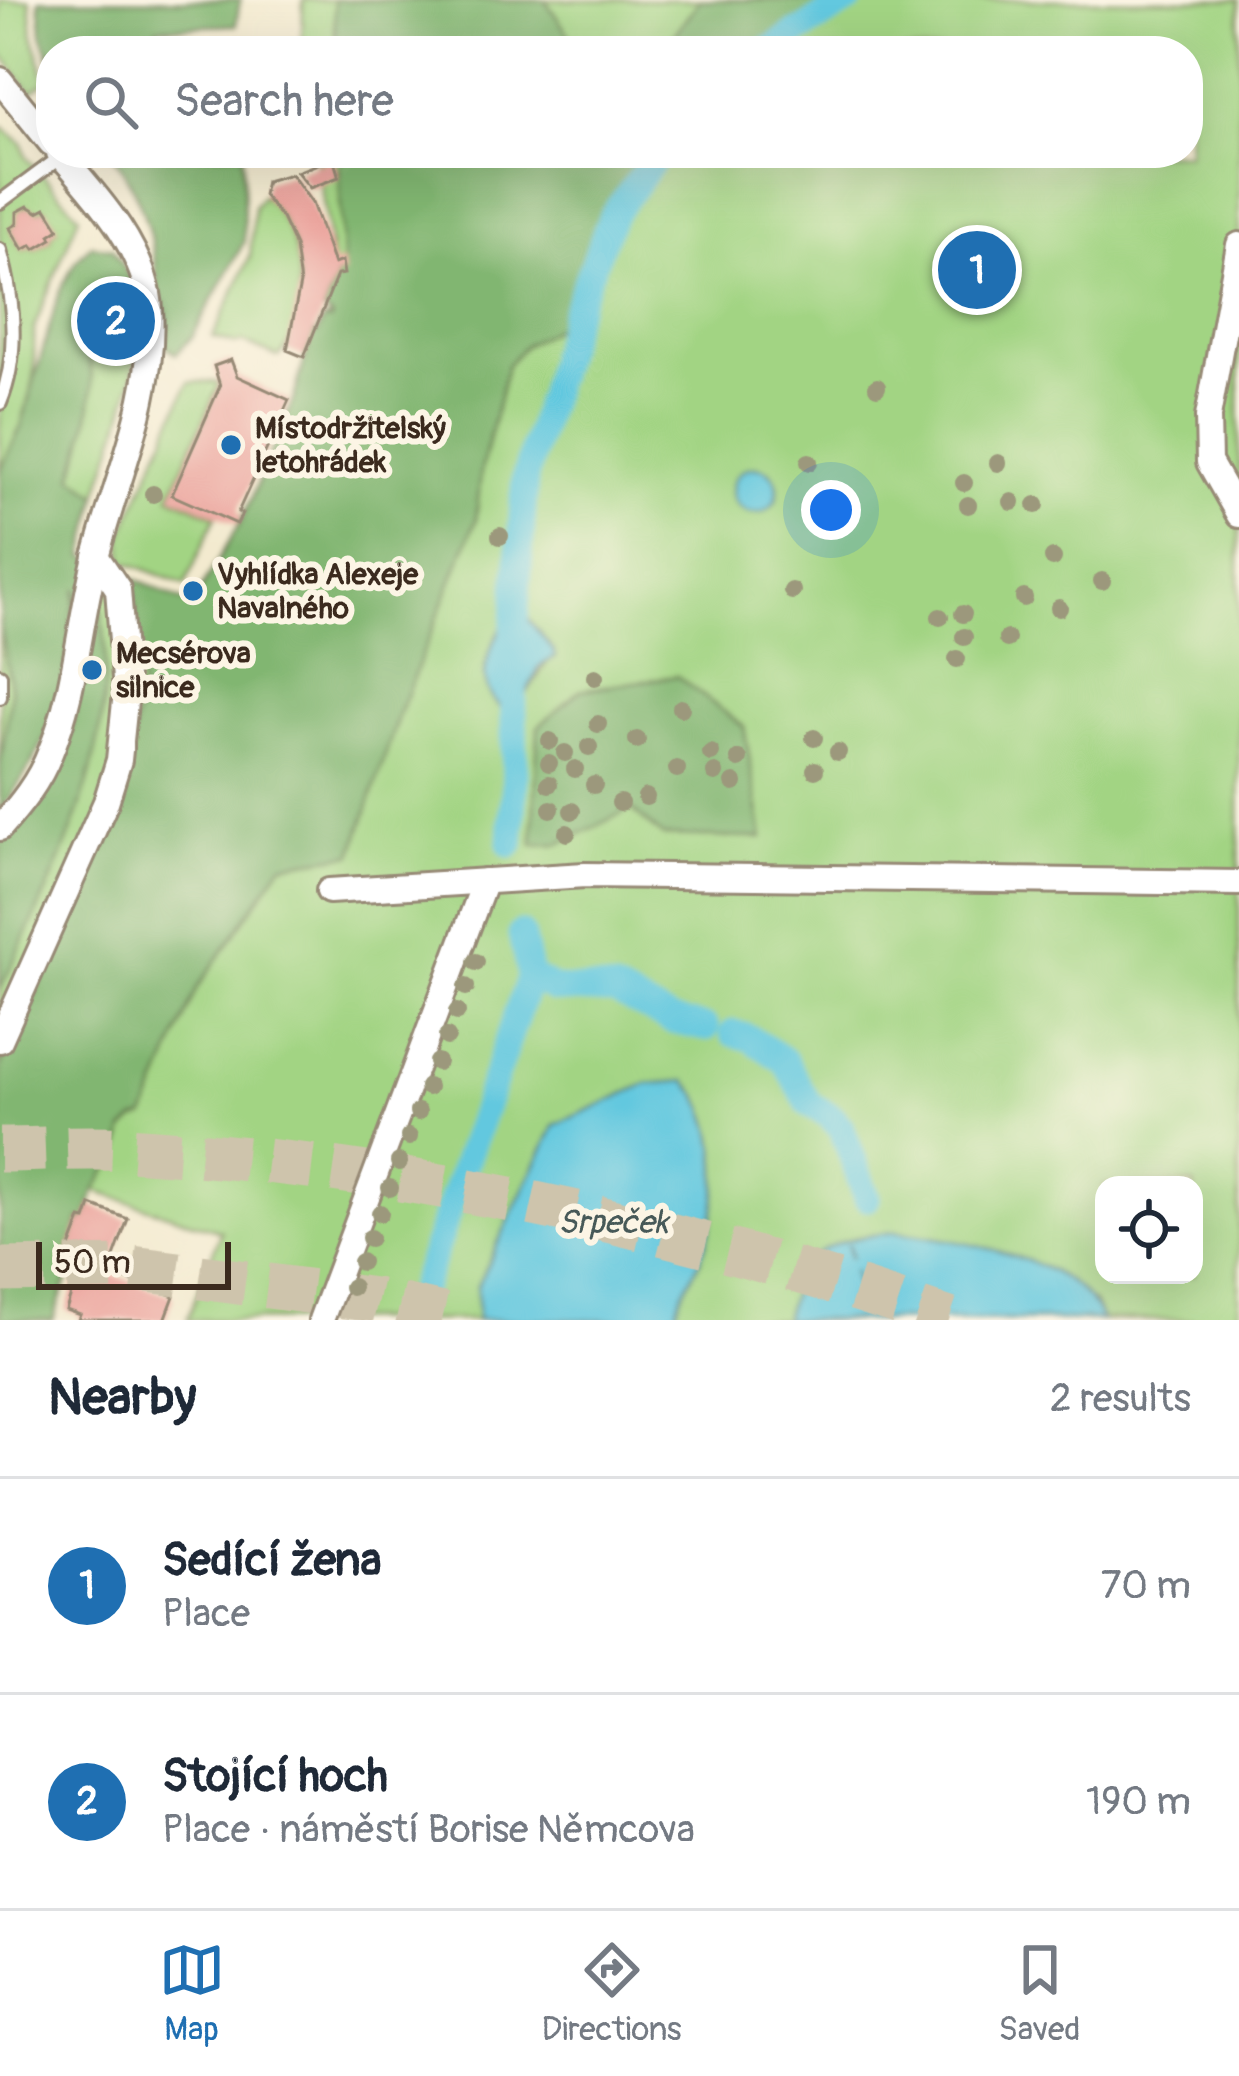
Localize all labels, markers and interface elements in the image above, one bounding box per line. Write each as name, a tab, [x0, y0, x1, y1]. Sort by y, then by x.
search box	[36, 36, 1203, 168]
icon: search	[78, 69, 144, 135]
text: Search here	[174, 74, 394, 130]
pin: 1	[938, 225, 1016, 315]
pin: 2	[77, 276, 155, 366]
place label: Místodržitelský letohrádek	[255, 410, 446, 481]
marker: Místodržitelský letohrádek	[218, 432, 244, 458]
your location	[801, 480, 861, 540]
place label: Vyhlídka Alexeje Navalného	[217, 556, 419, 627]
marker: Vyhlídka Alexeje Navalného	[180, 578, 206, 604]
place label: Mecsérova silnice	[116, 635, 251, 706]
marker: Mecsérova silnice	[79, 657, 105, 683]
map controls	[1095, 1176, 1203, 1284]
button: locate	[1095, 1176, 1203, 1284]
water label: Srpeček	[558, 1202, 671, 1243]
scale bar	[36, 1236, 231, 1289]
text: 50 m	[54, 1242, 131, 1283]
text: Nearby	[48, 1366, 196, 1430]
text: 2 results	[1050, 1374, 1191, 1423]
text: Sedící žena	[162, 1533, 381, 1589]
text: 1	[79, 1561, 95, 1610]
text: 70 m	[1101, 1561, 1191, 1610]
text: Place	[162, 1589, 250, 1638]
text: Stojící hoch	[162, 1749, 388, 1805]
text: 2	[76, 1777, 98, 1826]
text: 190 m	[1086, 1777, 1191, 1826]
text: Place · náměstí Borise Němcova	[162, 1805, 695, 1854]
tab: Map	[159, 1937, 225, 2050]
tab: Directions	[542, 1937, 682, 2050]
tab: Saved	[999, 1937, 1080, 2050]

